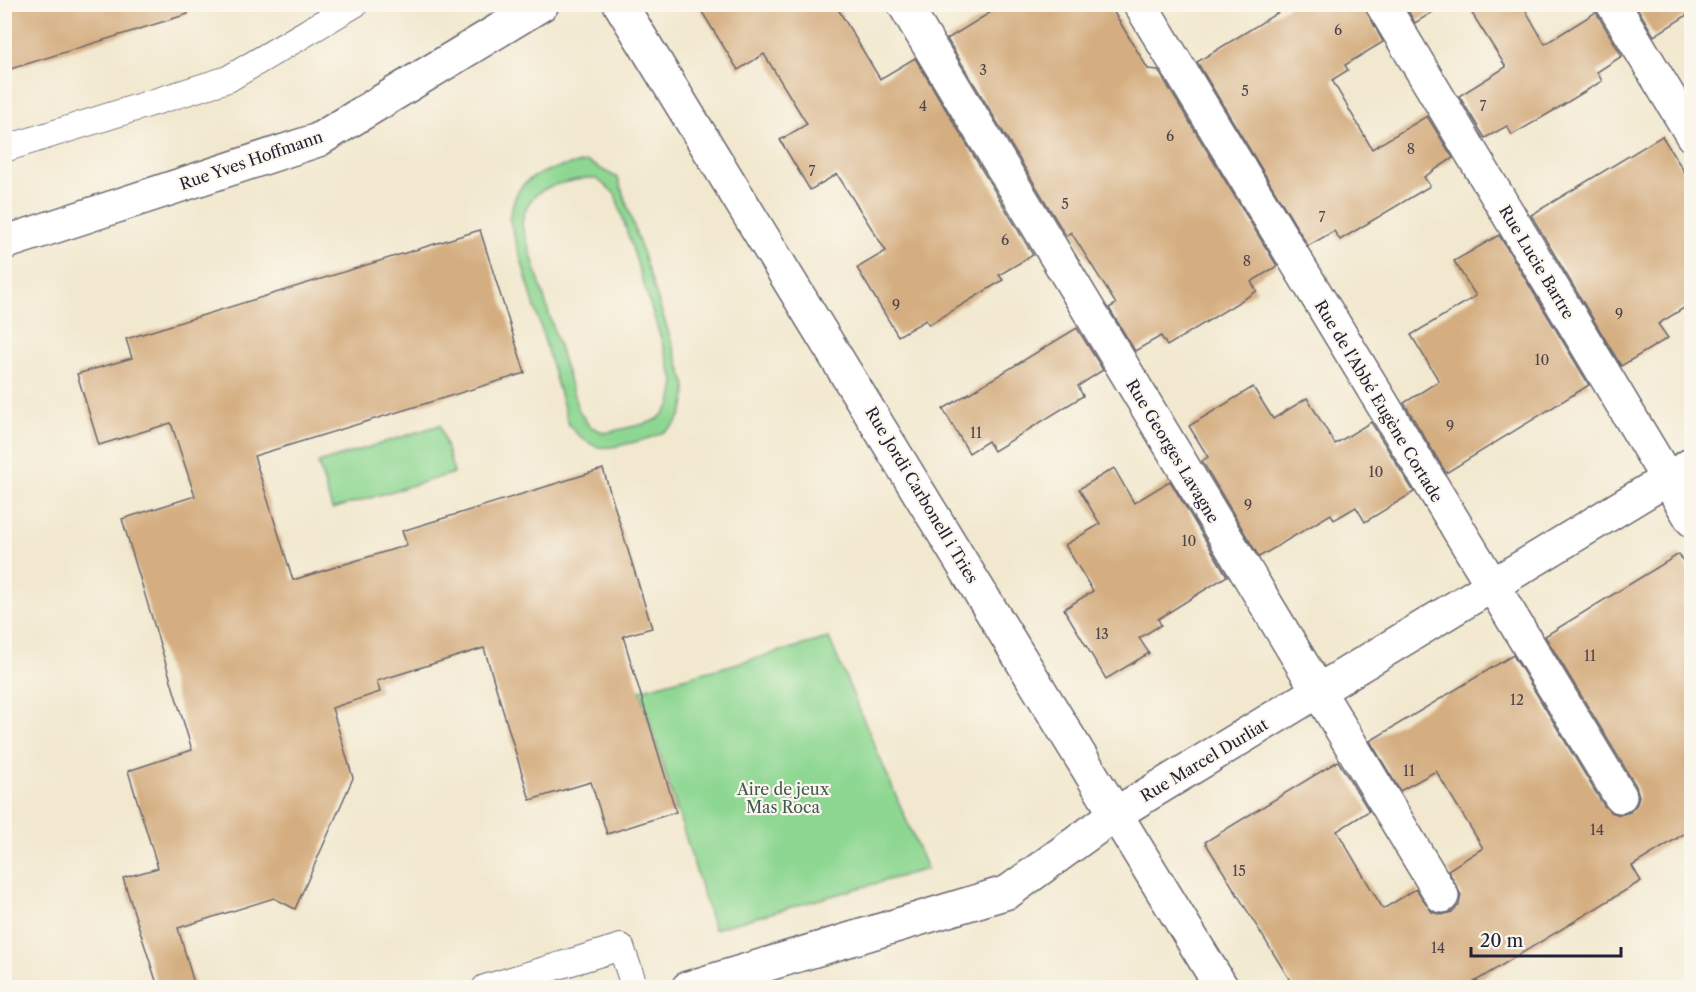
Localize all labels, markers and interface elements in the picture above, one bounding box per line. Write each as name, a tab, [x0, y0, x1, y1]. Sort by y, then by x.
house number: 6	[1334, 21, 1342, 39]
house number: 3	[979, 61, 987, 79]
house number: 5	[1241, 82, 1249, 100]
house number: 4	[919, 97, 927, 115]
house number: 7	[1480, 97, 1487, 115]
street label: Rue Yves Hoffmann	[177, 126, 325, 194]
house number: 6	[1166, 127, 1174, 145]
house number: 8	[1407, 140, 1415, 158]
house number: 7	[809, 162, 816, 180]
house number: 5	[1061, 195, 1069, 213]
street label: Rue Lucie Bartre	[1495, 202, 1579, 323]
house number: 7	[1319, 208, 1326, 226]
house number: 6	[1001, 231, 1009, 249]
house number: 8	[1243, 252, 1251, 270]
house number: 9	[892, 296, 900, 314]
street label: Rue de l'Abbé Eugène Cortade	[1311, 296, 1447, 506]
house number: 9	[1615, 305, 1623, 323]
house number: 10	[1535, 351, 1549, 369]
street label: Rue Georges Lavagne	[1122, 375, 1224, 527]
street label: Rue Jordi Carbonell i Tries	[861, 403, 983, 587]
house number: 9	[1446, 417, 1454, 435]
house number: 11	[970, 424, 982, 442]
house number: 10	[1369, 463, 1383, 481]
house number: 9	[1244, 496, 1252, 514]
house number: 10	[1182, 532, 1196, 550]
house number: 13	[1095, 625, 1109, 643]
house number: 11	[1584, 647, 1596, 665]
house number: 12	[1510, 691, 1524, 709]
street label: Rue Marcel Durliat	[1137, 714, 1272, 806]
house number: 11	[1403, 762, 1415, 780]
park label: Aire de jeux Mas Roca	[736, 779, 830, 817]
house number: 14	[1590, 821, 1604, 839]
house number: 15	[1232, 862, 1246, 880]
scale bar	[1471, 920, 1621, 958]
text: 20 m	[1480, 930, 1524, 952]
house number: 14	[1431, 939, 1445, 957]

